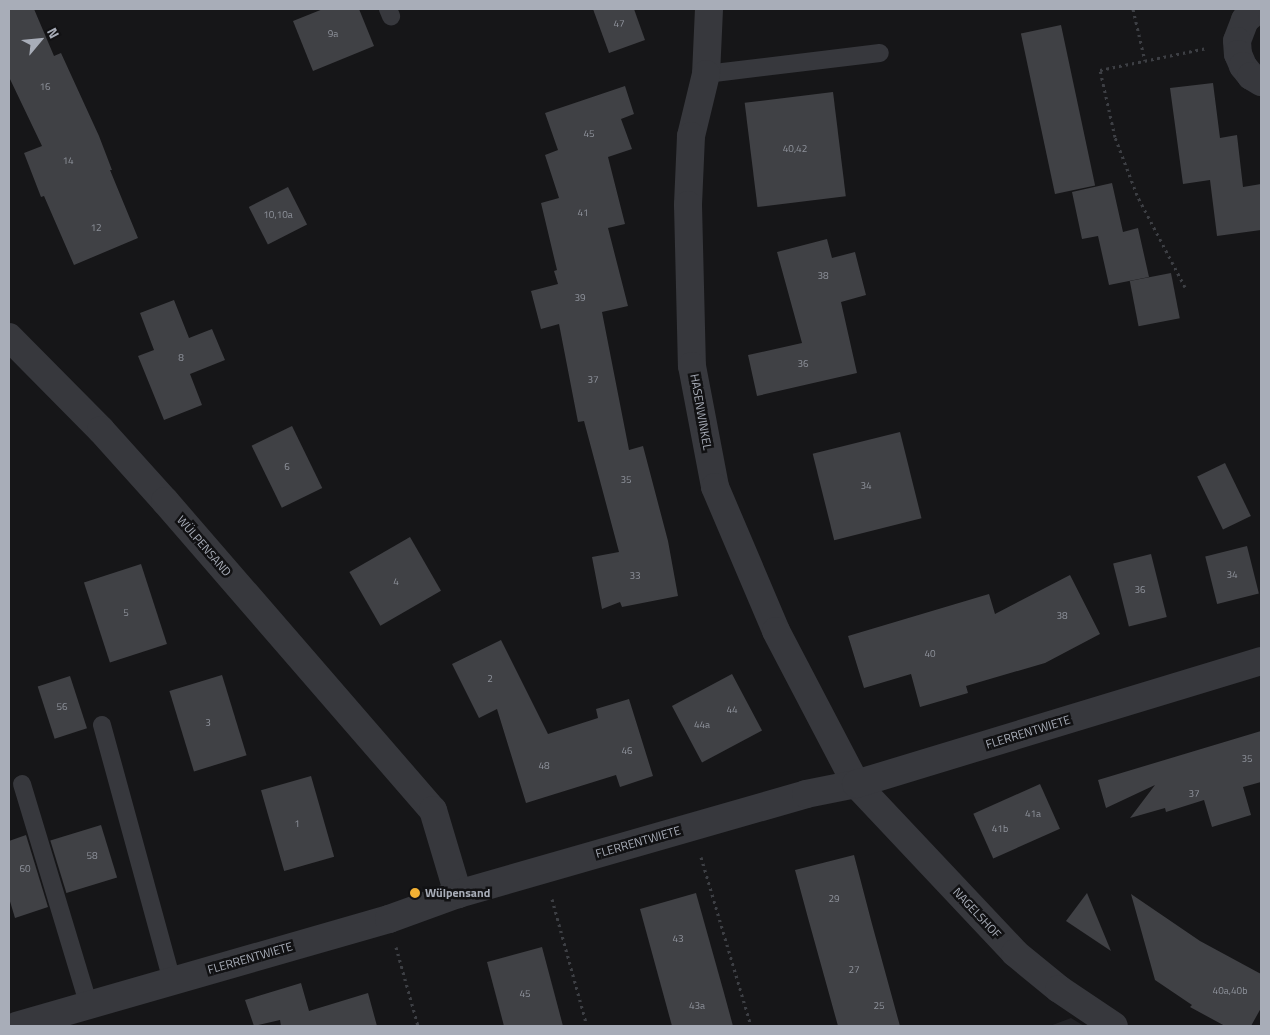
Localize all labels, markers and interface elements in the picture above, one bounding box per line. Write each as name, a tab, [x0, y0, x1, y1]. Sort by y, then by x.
north arrow	[15, 15, 65, 65]
house number: 47	[613, 18, 625, 30]
text: N	[42, 24, 65, 42]
house number: 9a	[328, 28, 338, 40]
house number: 16	[39, 81, 51, 93]
house number: 45	[583, 128, 595, 140]
house number: 40,42	[783, 143, 807, 155]
house number: 14	[62, 155, 74, 167]
house number: 41	[577, 207, 589, 219]
house number: 10,10a	[263, 209, 293, 221]
house number: 12	[90, 222, 102, 234]
house number: 38	[817, 270, 829, 282]
house number: 39	[574, 292, 586, 304]
house number: 8	[178, 352, 184, 364]
house number: 36	[797, 358, 809, 370]
street label: HASENWINKEL	[687, 373, 715, 451]
house number: 37	[587, 374, 599, 386]
house number: 6	[284, 461, 290, 473]
house number: 35	[620, 474, 632, 486]
house number: 34	[860, 480, 872, 492]
street label: WÜLPENSAND	[174, 513, 234, 579]
house number: 34	[1226, 569, 1238, 581]
house number: 33	[629, 570, 641, 582]
house number: 4	[393, 576, 399, 588]
house number: 36	[1134, 584, 1146, 596]
house number: 5	[123, 607, 129, 619]
house number: 38	[1056, 610, 1068, 622]
house number: 40	[924, 648, 936, 660]
house number: 2	[487, 673, 493, 685]
house number: 56	[56, 701, 68, 713]
house number: 44	[726, 704, 738, 716]
street label: FLERRENTWIETE	[984, 712, 1072, 752]
house number: 3	[205, 717, 211, 729]
house number: 44a	[694, 719, 710, 731]
house number: 46	[621, 745, 633, 757]
house number: 35	[1241, 753, 1253, 765]
house number: 48	[538, 760, 550, 772]
house number: 37	[1188, 788, 1200, 800]
house number: 41a	[1025, 808, 1041, 820]
house number: 1	[294, 818, 300, 830]
street label: FLERRENTWIETE	[594, 823, 682, 861]
house number: 41b	[992, 823, 1008, 835]
house number: 58	[86, 850, 98, 862]
house number: 60	[19, 863, 31, 875]
street label: NAGELSHOF	[950, 885, 1004, 941]
place label: Wülpensand	[425, 886, 490, 900]
marker: Wülpensand	[409, 887, 421, 899]
house number: 29	[828, 893, 840, 905]
house number: 43	[672, 933, 684, 945]
street label: FLERRENTWIETE	[206, 939, 294, 977]
house number: 27	[848, 964, 860, 976]
house number: 40a,40b	[1213, 985, 1247, 997]
house number: 45	[519, 988, 531, 1000]
house number: 43a	[689, 1000, 705, 1012]
house number: 25	[873, 1000, 885, 1012]

